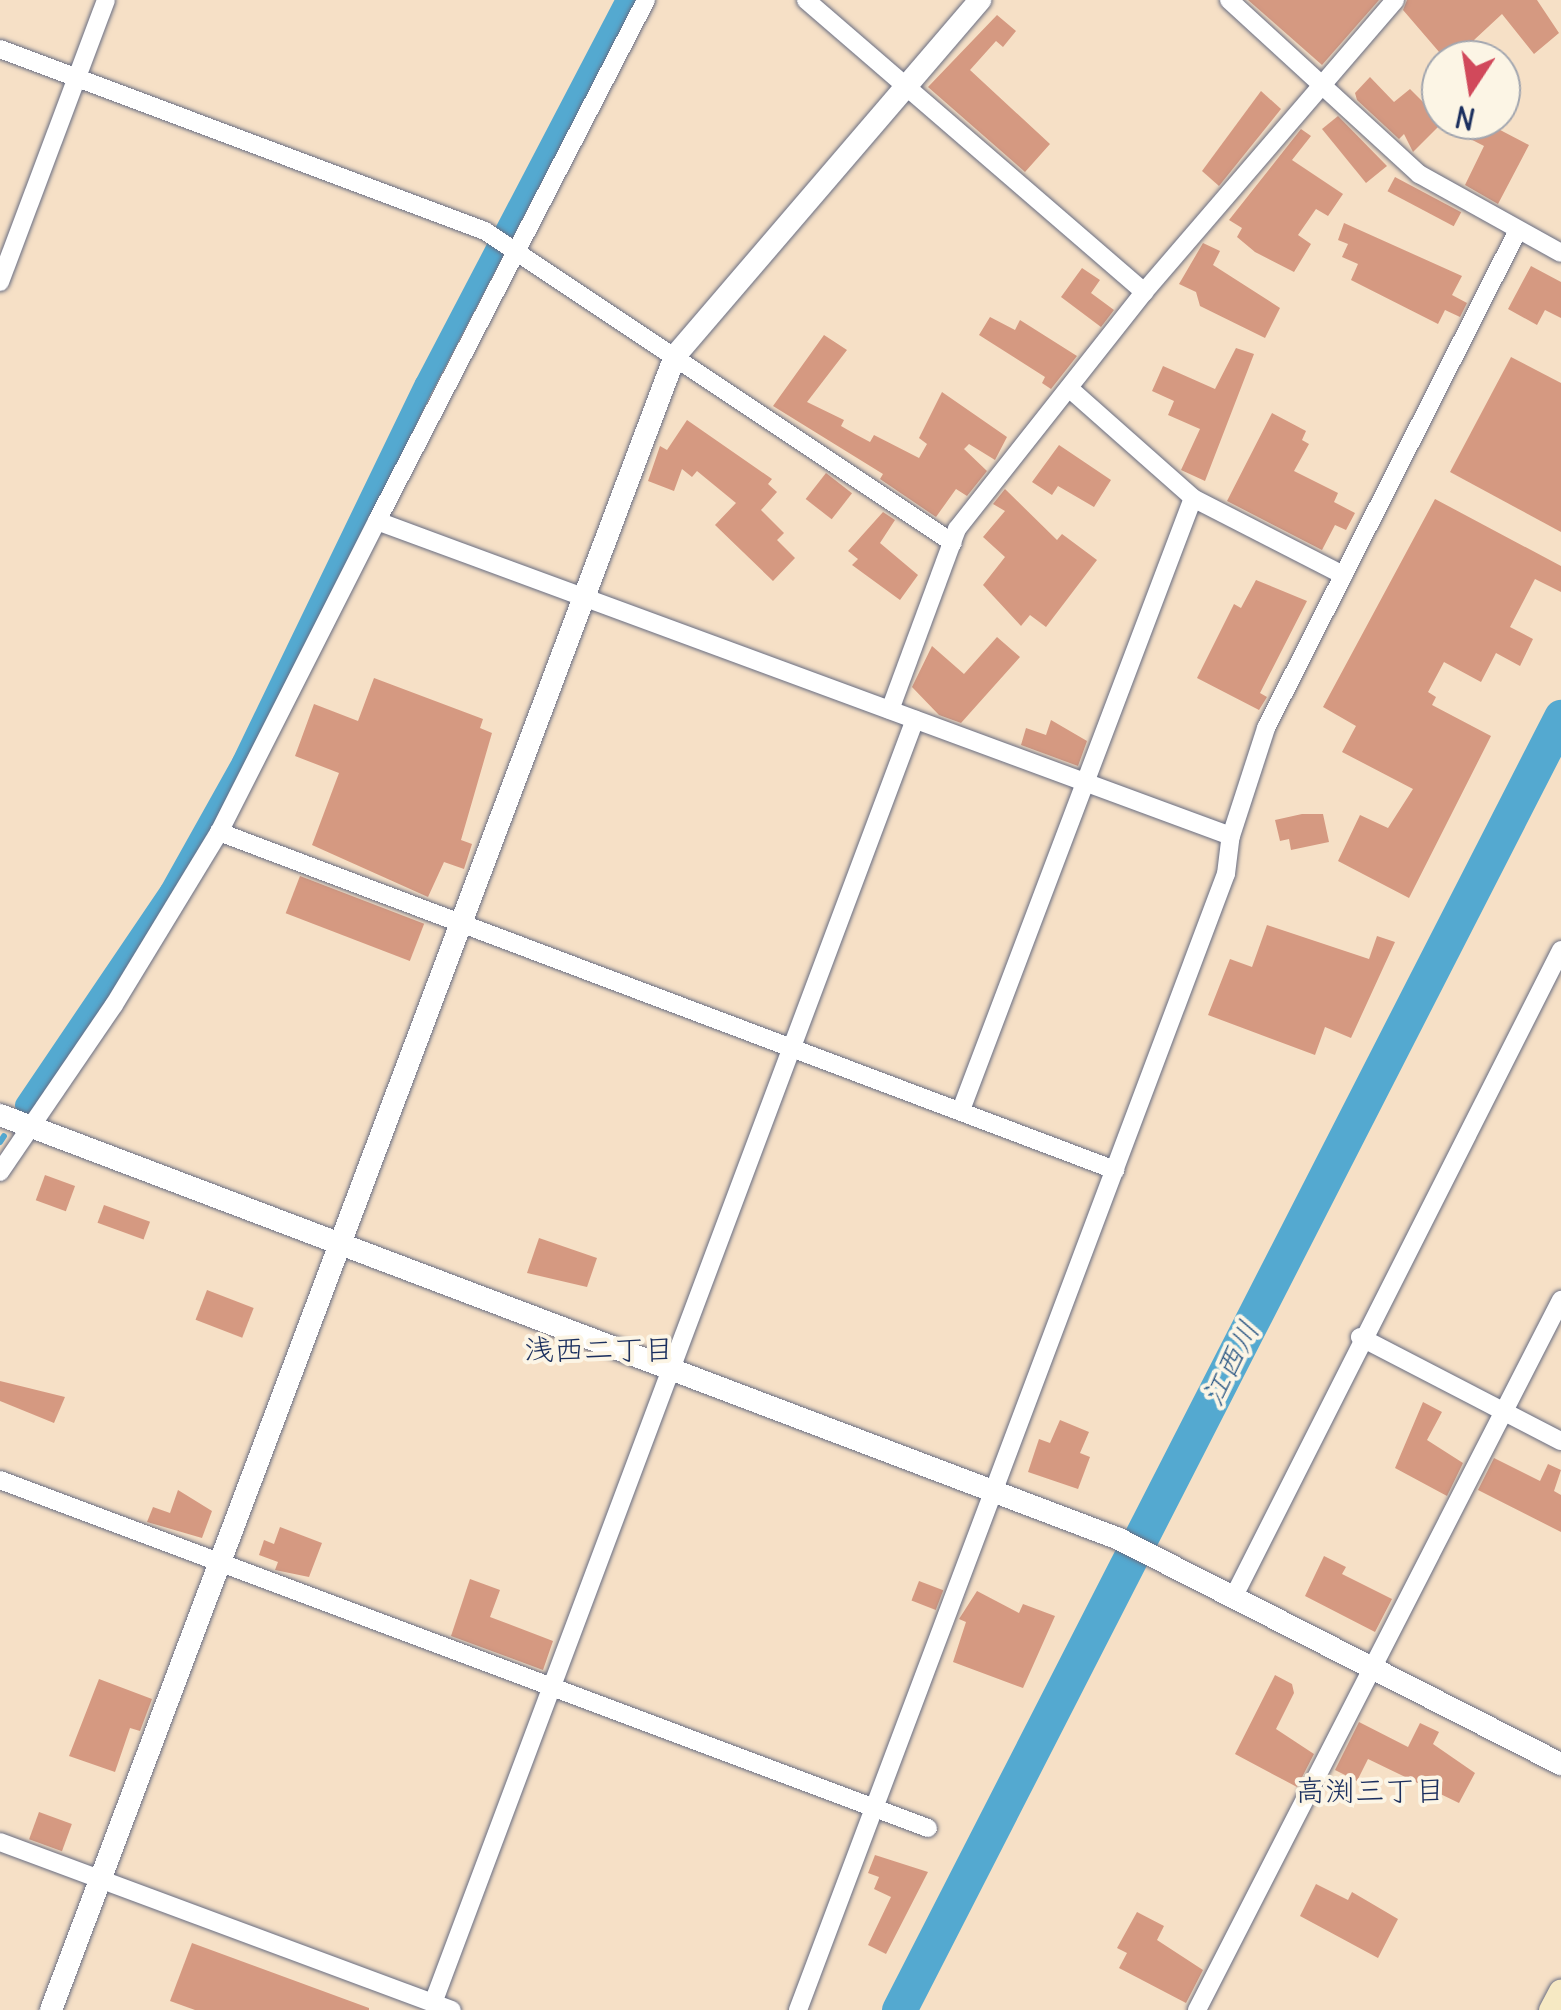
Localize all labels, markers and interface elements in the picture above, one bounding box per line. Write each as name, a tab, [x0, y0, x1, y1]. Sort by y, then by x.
north arrow	[1421, 40, 1521, 140]
text: N	[1452, 98, 1478, 137]
water label: 江西川	[1194, 1315, 1266, 1411]
district label: 浅西二丁目	[524, 1331, 674, 1367]
district label: 高渕三丁目	[1295, 1772, 1445, 1808]

